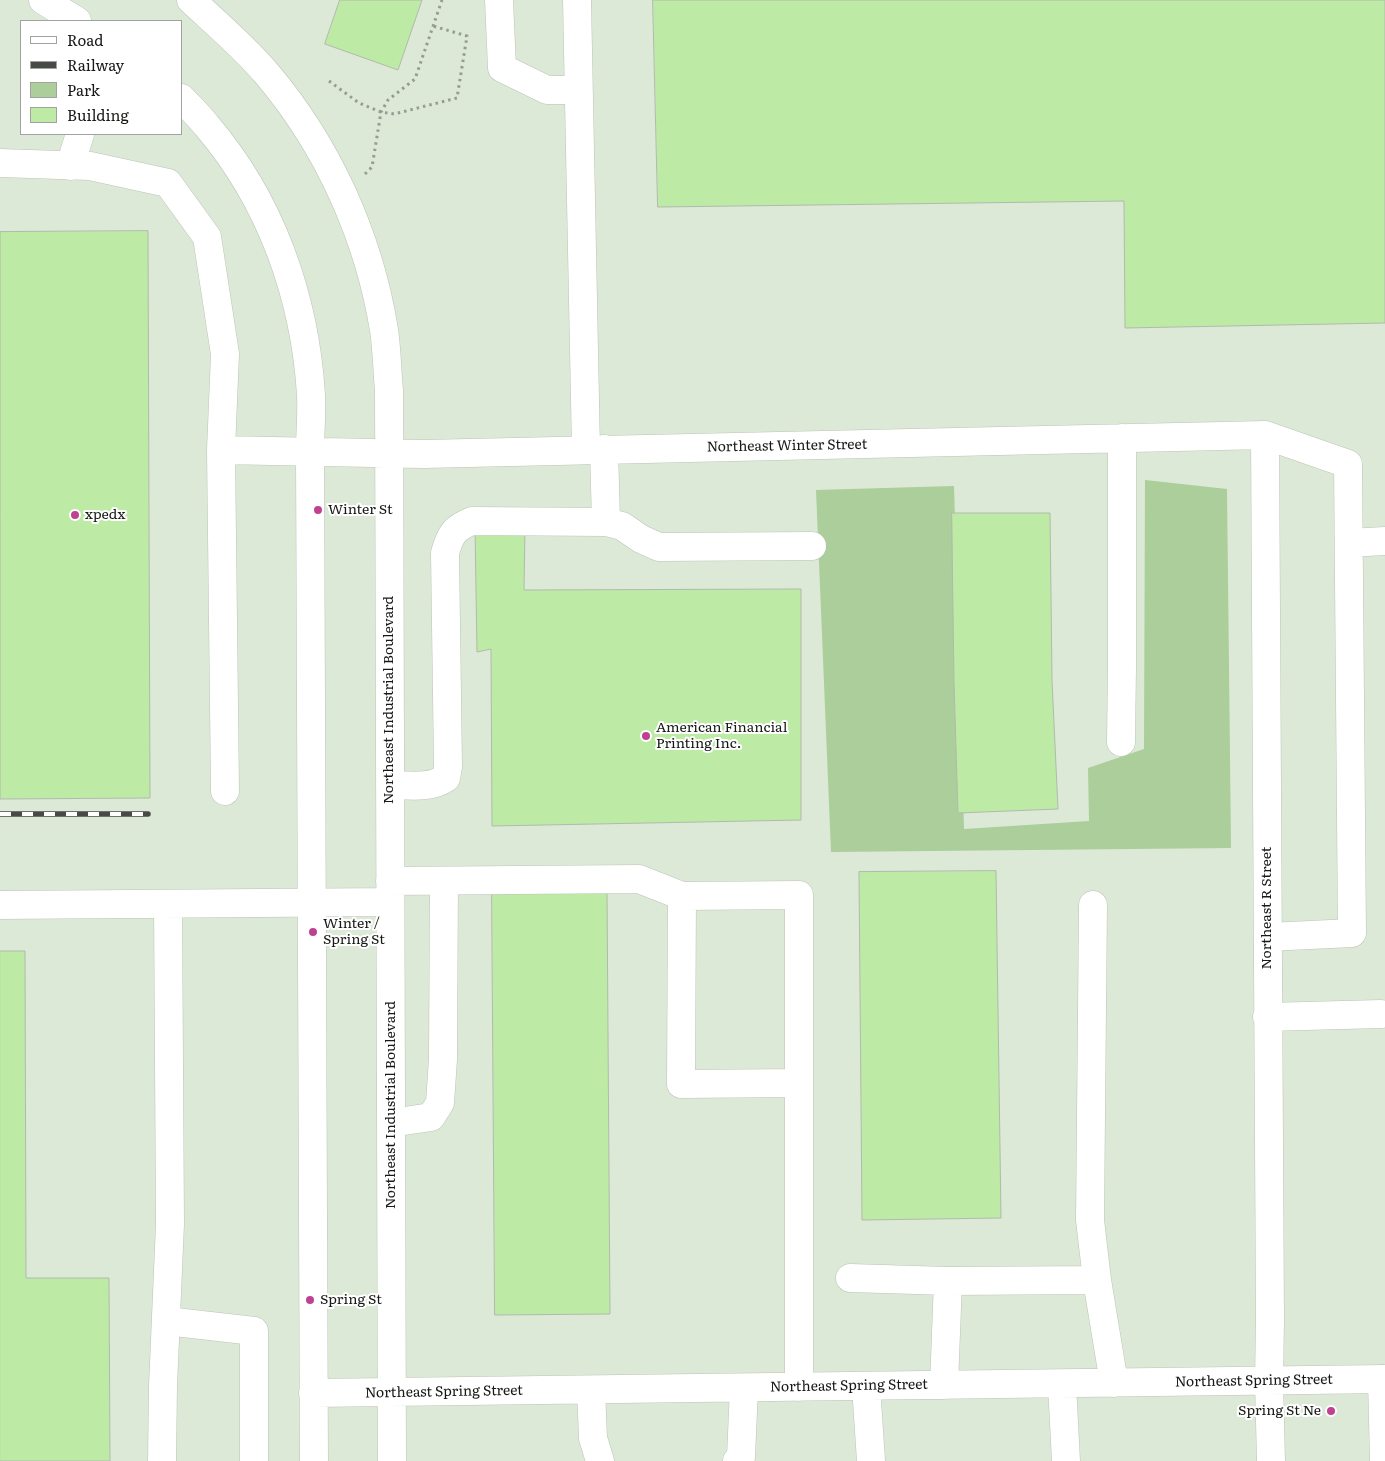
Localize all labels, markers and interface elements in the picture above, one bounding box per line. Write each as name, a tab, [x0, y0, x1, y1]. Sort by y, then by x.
legend	[20, 20, 182, 135]
text: Road	[67, 28, 103, 51]
text: Railway	[67, 53, 124, 76]
text: Park	[67, 78, 100, 101]
text: Building	[67, 103, 129, 126]
street label: Northeast Winter Street	[707, 436, 867, 456]
place label: Winter St	[328, 502, 393, 518]
marker: Winter St	[312, 504, 324, 516]
place label: xpedx	[85, 507, 125, 523]
marker: xpedx	[69, 509, 81, 521]
street label: Northeast Industrial Boulevard	[381, 596, 397, 804]
place label: American Financial Printing Inc.	[656, 720, 787, 752]
marker: American Financial Printing Inc.	[640, 730, 652, 742]
street label: Northeast R Street	[1259, 847, 1275, 969]
place label: Winter / Spring St	[323, 916, 385, 949]
marker: Winter / Spring St	[307, 926, 319, 938]
street label: Northeast Industrial Boulevard	[383, 1001, 399, 1209]
place label: Spring St	[320, 1292, 382, 1308]
marker: Spring St	[304, 1294, 316, 1306]
street label: Northeast Spring Street	[1175, 1371, 1333, 1391]
street label: Northeast Spring Street	[770, 1376, 928, 1396]
street label: Northeast Spring Street	[365, 1382, 523, 1402]
place label: Spring St Ne	[1238, 1403, 1321, 1419]
marker: Spring St Ne	[1325, 1405, 1337, 1417]

